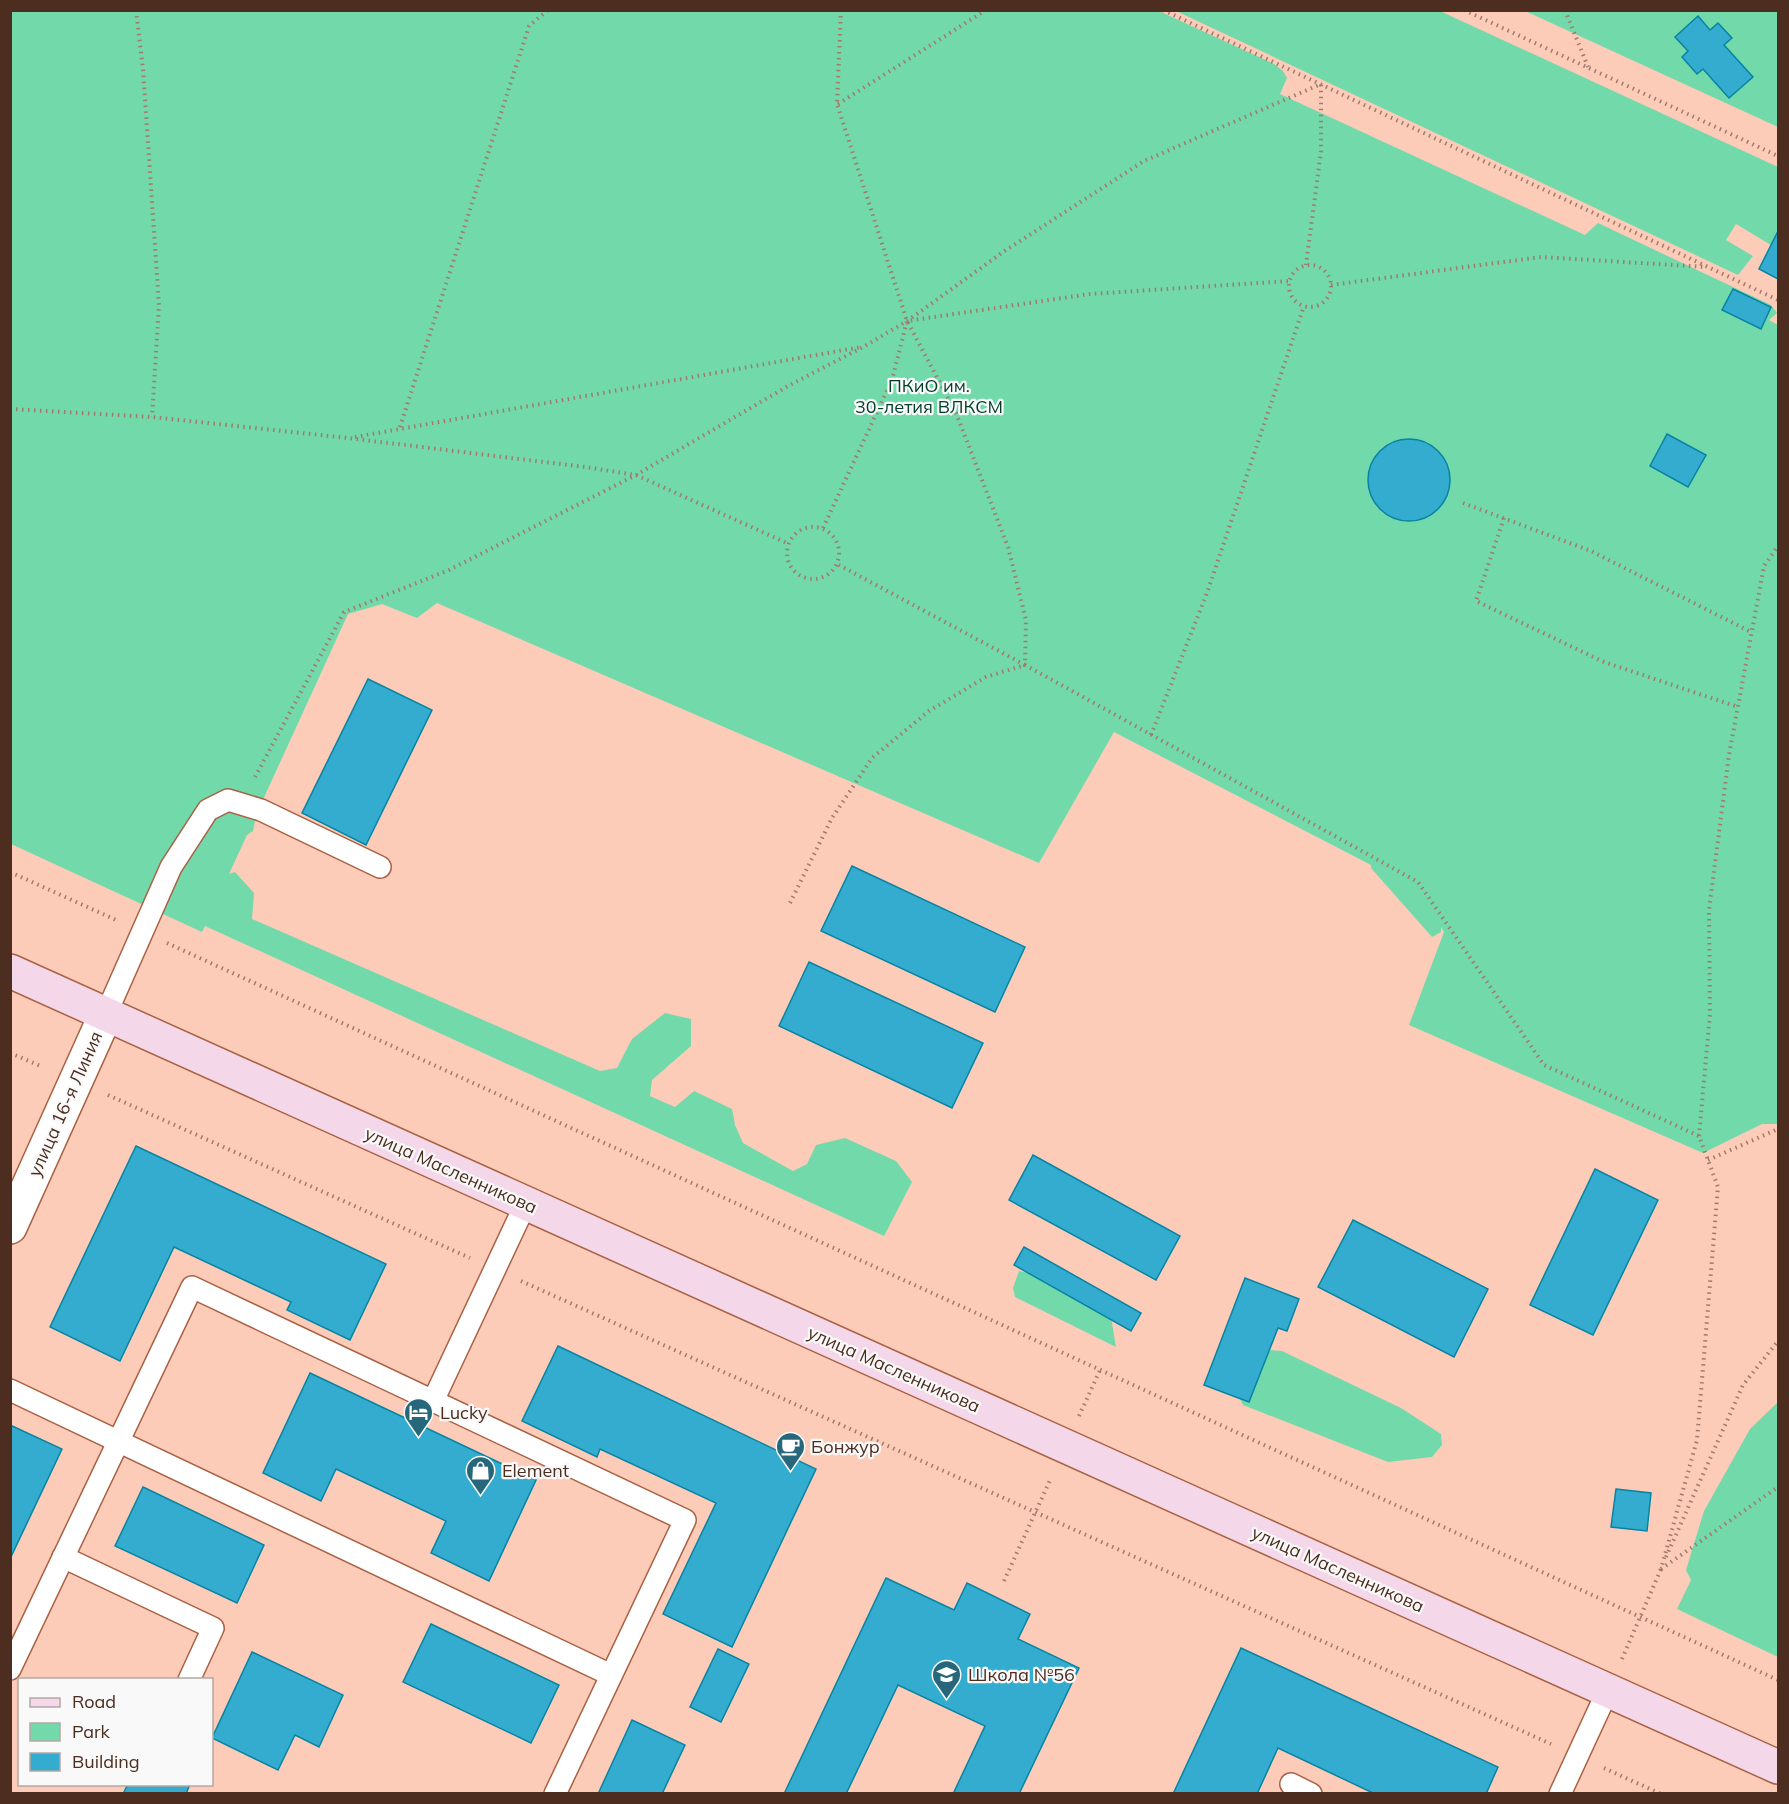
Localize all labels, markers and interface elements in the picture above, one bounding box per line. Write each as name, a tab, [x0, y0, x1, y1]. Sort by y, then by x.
park label: ПКиО им. 30-летия ВЛКСМ	[855, 374, 1003, 418]
street label: улица 16-я Линия	[23, 1028, 107, 1180]
street label: улица Масленникова	[361, 1122, 541, 1218]
street label: улица Масленникова	[804, 1321, 984, 1417]
hotel icon: Lucky	[403, 1396, 435, 1438]
place label: Lucky	[440, 1401, 488, 1424]
cafe icon: Бонжур	[774, 1430, 806, 1472]
place label: Бонжур	[811, 1435, 880, 1458]
shop icon: Element	[465, 1454, 497, 1496]
place label: Element	[502, 1459, 569, 1482]
street label: улица Масленникова	[1248, 1521, 1428, 1617]
school or university icon: Школа №56	[931, 1658, 963, 1700]
place label: Школа №56	[968, 1663, 1075, 1686]
legend	[18, 1678, 213, 1786]
text: Road	[72, 1690, 116, 1713]
text: Park	[72, 1720, 111, 1743]
text: Building	[72, 1750, 140, 1773]

